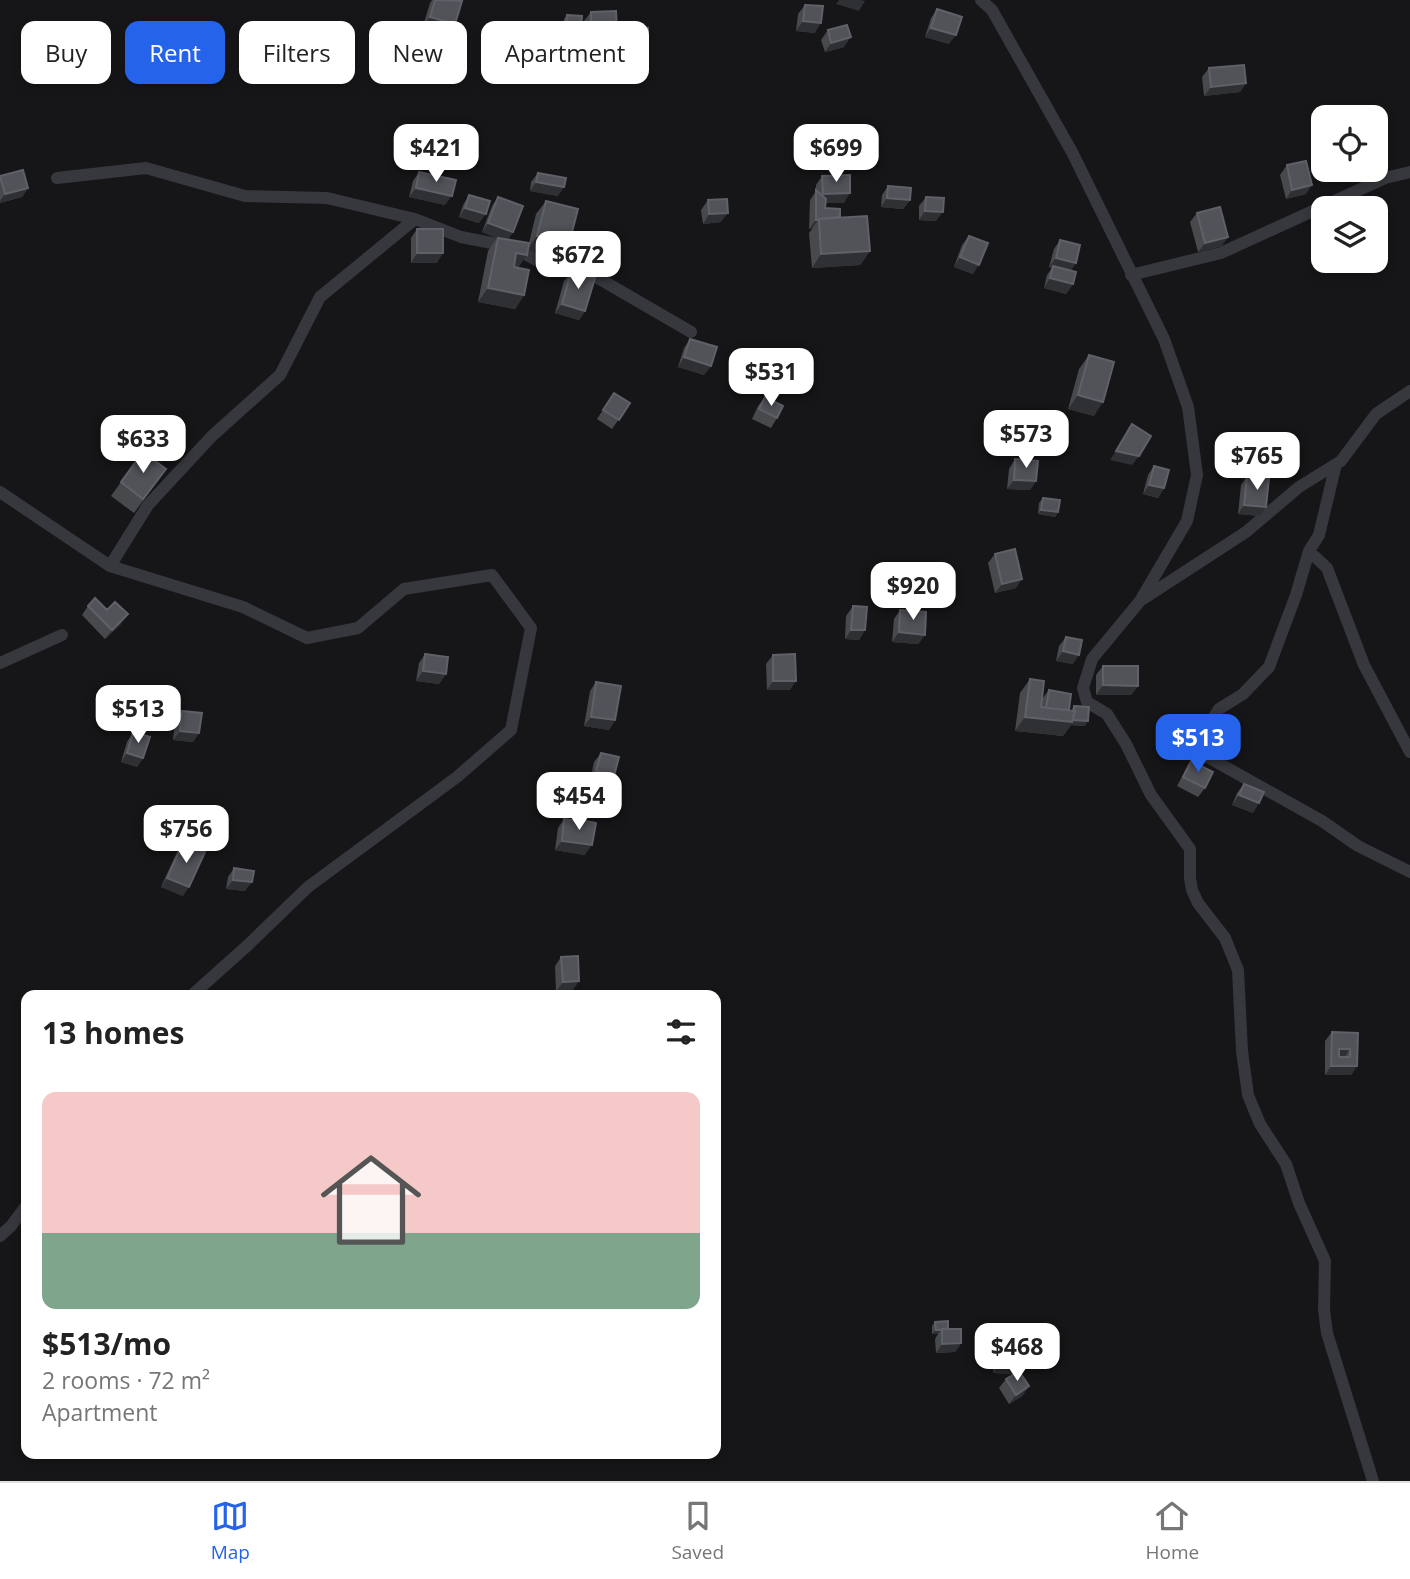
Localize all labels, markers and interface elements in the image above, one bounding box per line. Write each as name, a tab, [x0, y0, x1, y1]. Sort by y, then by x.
chip: Buy	[21, 21, 111, 84]
chip: Rent	[125, 21, 225, 84]
chip: Filters	[239, 21, 355, 84]
chip: New	[369, 21, 467, 84]
chip: Apartment	[481, 21, 649, 84]
map controls	[1311, 105, 1388, 273]
button: locate	[1311, 105, 1388, 182]
pin: $421	[395, 124, 477, 184]
pin: $699	[795, 124, 877, 184]
text: $421	[410, 131, 462, 163]
text: $699	[810, 131, 862, 163]
button: layers	[1311, 196, 1388, 273]
pin: $672	[537, 232, 619, 291]
text: $672	[552, 238, 604, 270]
pin: $531	[730, 348, 812, 408]
text: $531	[745, 355, 797, 387]
pin: $573	[985, 410, 1067, 470]
pin: $633	[102, 416, 184, 475]
text: $573	[1000, 417, 1052, 449]
text: $633	[117, 422, 169, 454]
pin: $765	[1216, 433, 1298, 492]
text: $765	[1231, 439, 1283, 471]
pin: $920	[872, 562, 954, 622]
text: $920	[887, 569, 939, 601]
pin: $513	[97, 686, 179, 745]
text: $513	[112, 692, 164, 724]
pin: $513	[1157, 714, 1239, 774]
text: $513	[1172, 721, 1224, 753]
pin: $454	[538, 772, 620, 832]
text: $454	[553, 779, 605, 811]
pin: $756	[145, 806, 227, 865]
text: $756	[160, 812, 212, 844]
text: 13 homes	[42, 1012, 185, 1053]
icon: filters	[662, 1013, 700, 1051]
icon: home	[308, 1137, 434, 1263]
text: $513/mo	[42, 1323, 171, 1364]
pin: $468	[976, 1324, 1058, 1383]
text: $468	[991, 1330, 1043, 1362]
text: 2 rooms · 72 m²	[42, 1364, 210, 1396]
text: Apartment	[42, 1396, 158, 1428]
tab: Map	[211, 1497, 250, 1565]
tab: Saved	[671, 1497, 724, 1565]
tab: Home	[1146, 1497, 1199, 1565]

